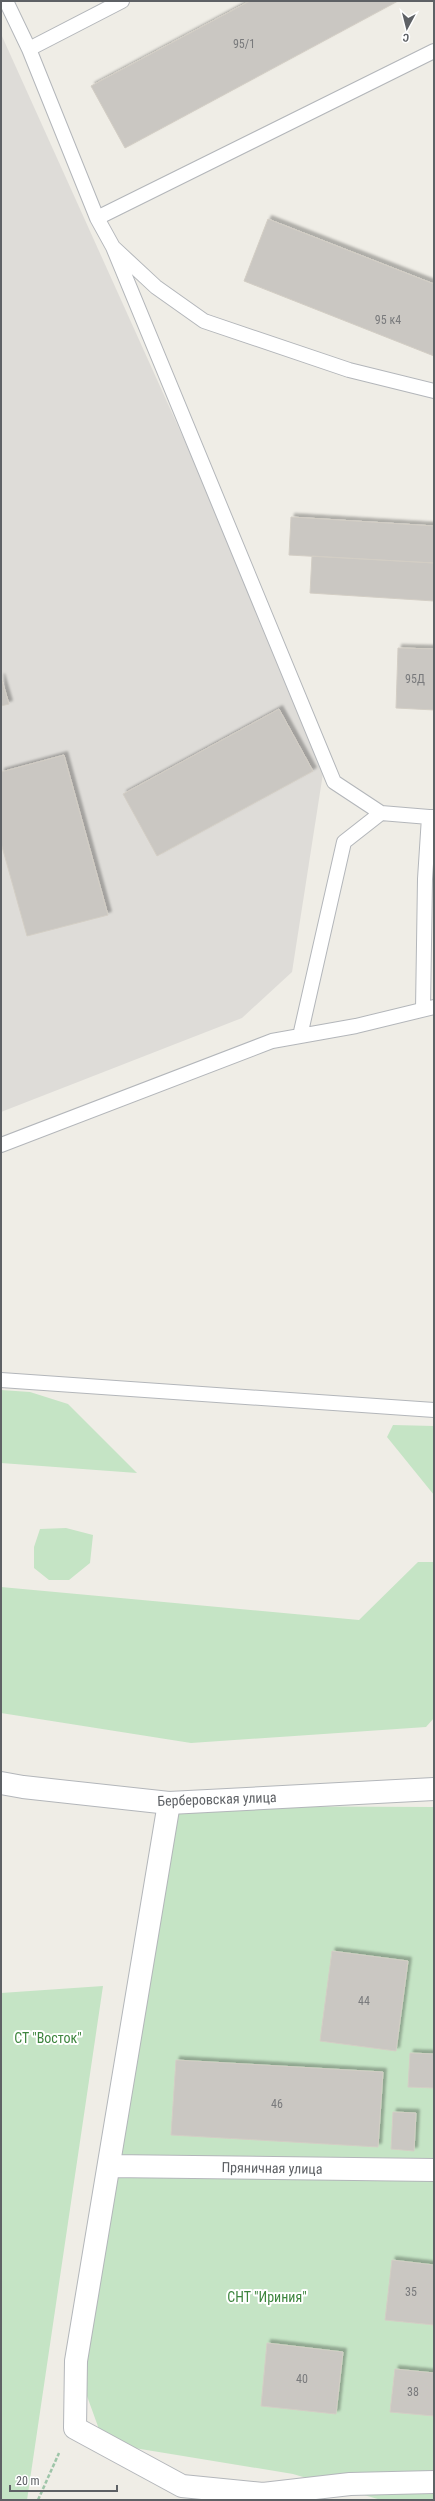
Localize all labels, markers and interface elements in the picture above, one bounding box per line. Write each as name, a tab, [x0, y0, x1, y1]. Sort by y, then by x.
north arrow	[387, 8, 427, 48]
text: С	[402, 31, 410, 44]
house number: 95/1	[233, 37, 255, 51]
house number: 95 к4	[375, 313, 401, 327]
house number: 95Д	[405, 672, 425, 686]
street label: Берберовская улица	[157, 1789, 277, 1809]
house number: 44	[358, 1994, 370, 2008]
park label: СТ "Восток"	[14, 2030, 82, 2046]
house number: 46	[271, 2097, 283, 2111]
street label: Пряничная улица	[221, 2159, 323, 2177]
house number: 35	[405, 2285, 417, 2299]
park label: СНТ "Ириния"	[227, 2289, 307, 2305]
house number: 40	[296, 2372, 308, 2386]
house number: 38	[407, 2385, 419, 2399]
scale bar	[10, 2467, 117, 2493]
text: 20 m	[16, 2474, 40, 2488]

